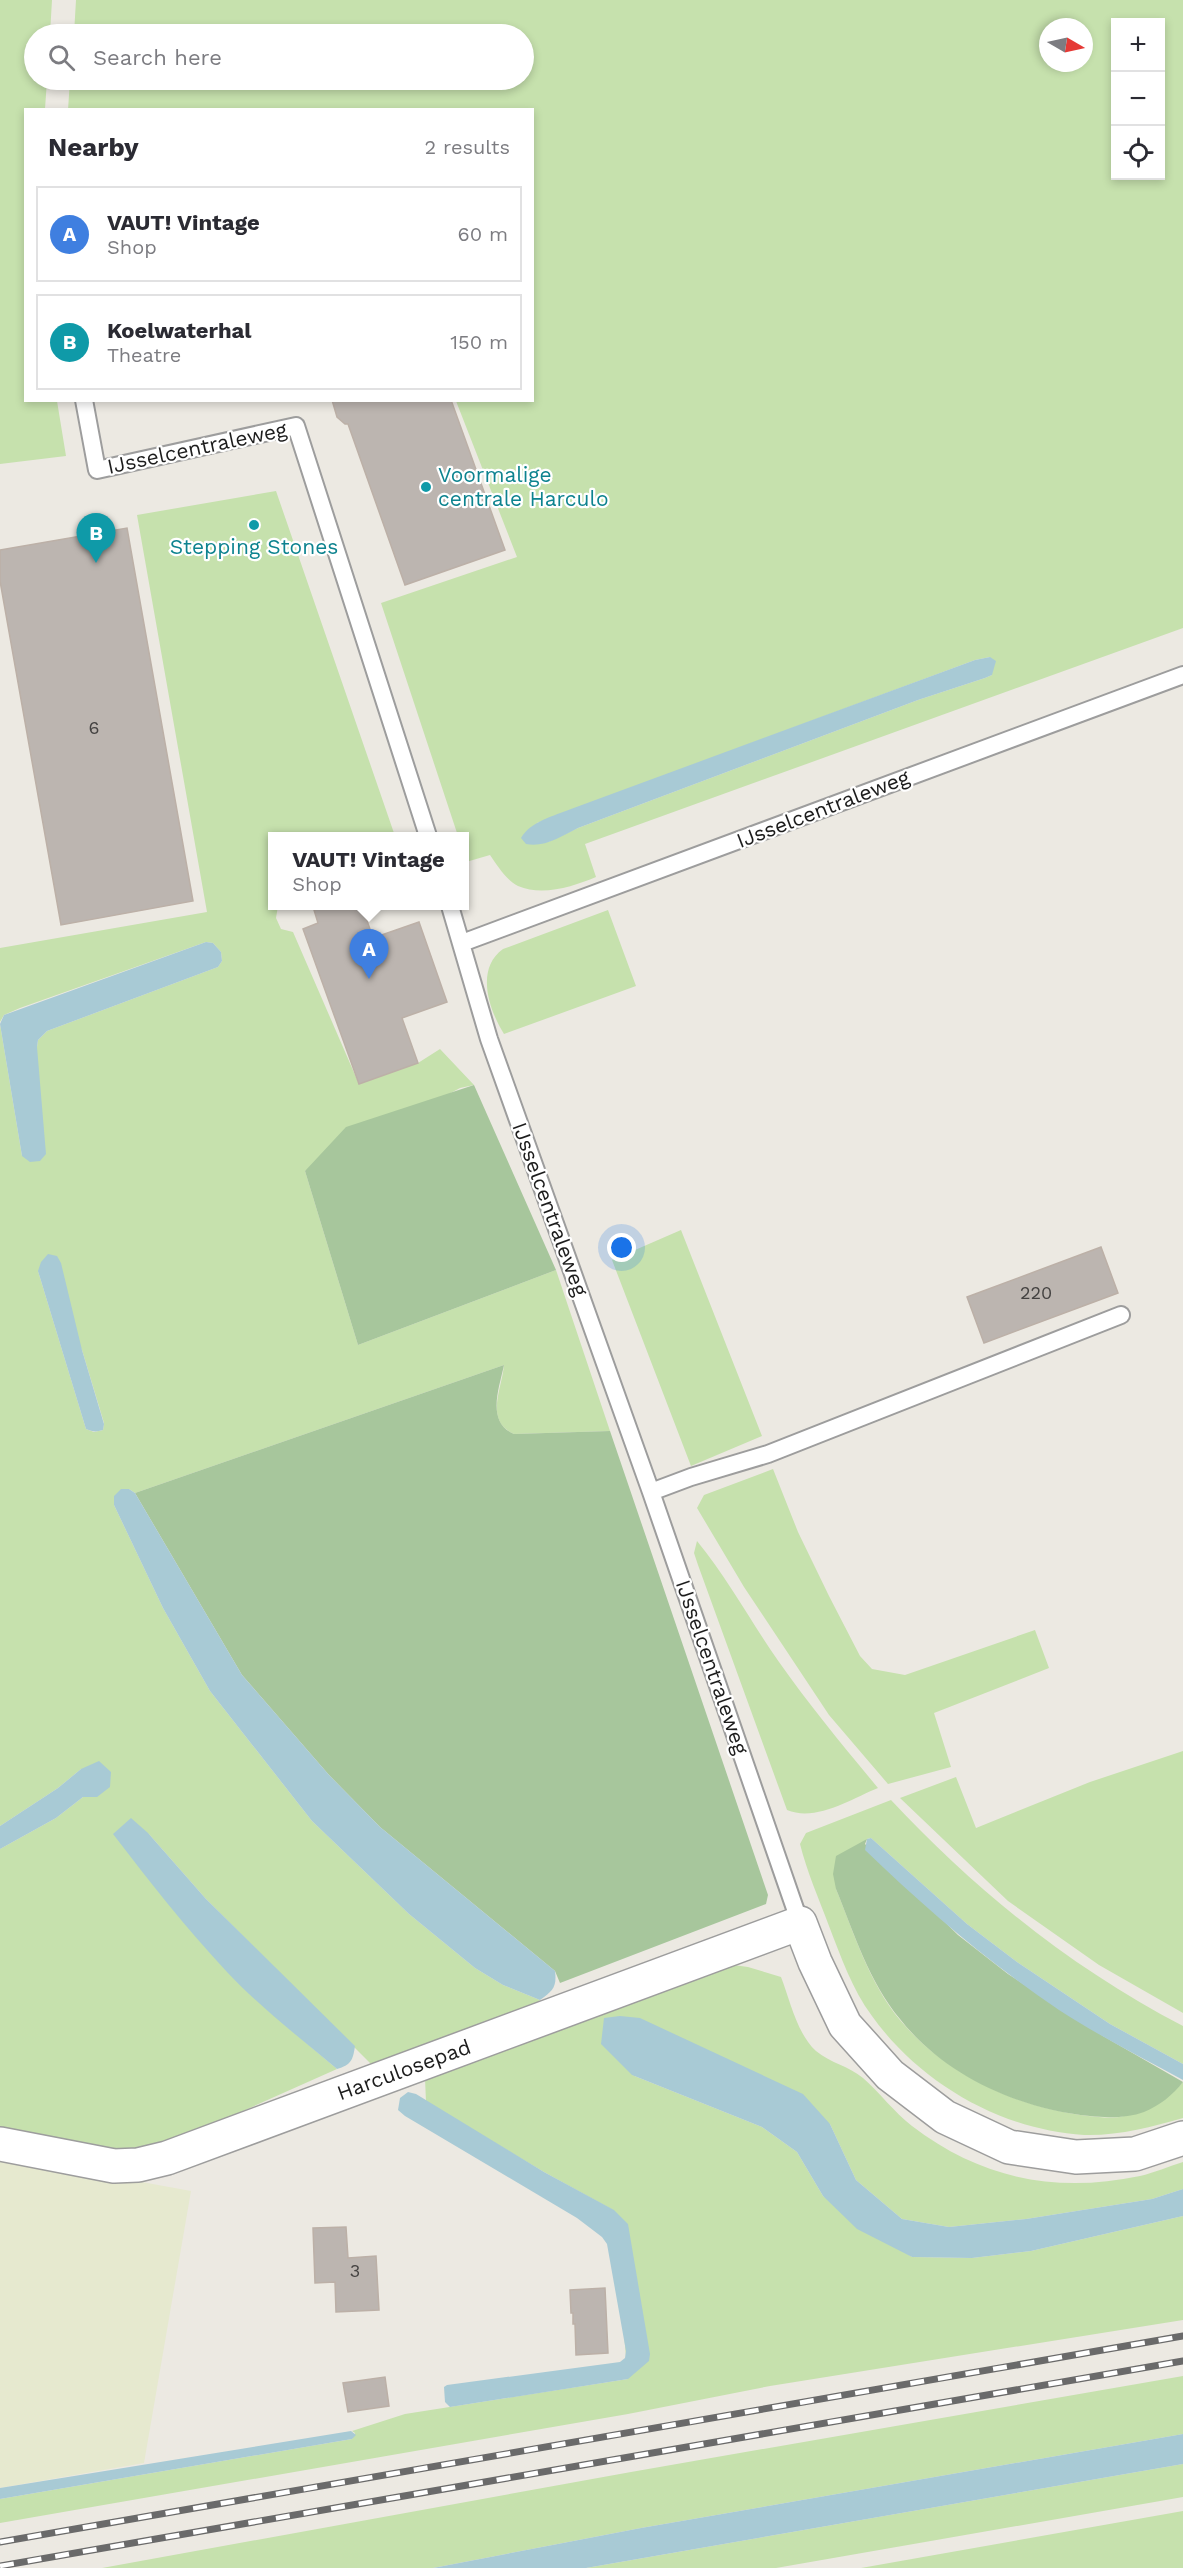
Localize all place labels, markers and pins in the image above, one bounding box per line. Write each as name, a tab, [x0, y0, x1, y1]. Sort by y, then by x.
place label: Voormalige centrale Harculo	[438, 462, 609, 511]
marker: Voormalige centrale Harculo	[419, 480, 433, 494]
pin: B	[76, 514, 116, 563]
marker: Stepping Stones	[247, 518, 261, 532]
place label: Stepping Stones	[170, 534, 338, 559]
pin: A	[350, 930, 388, 979]

